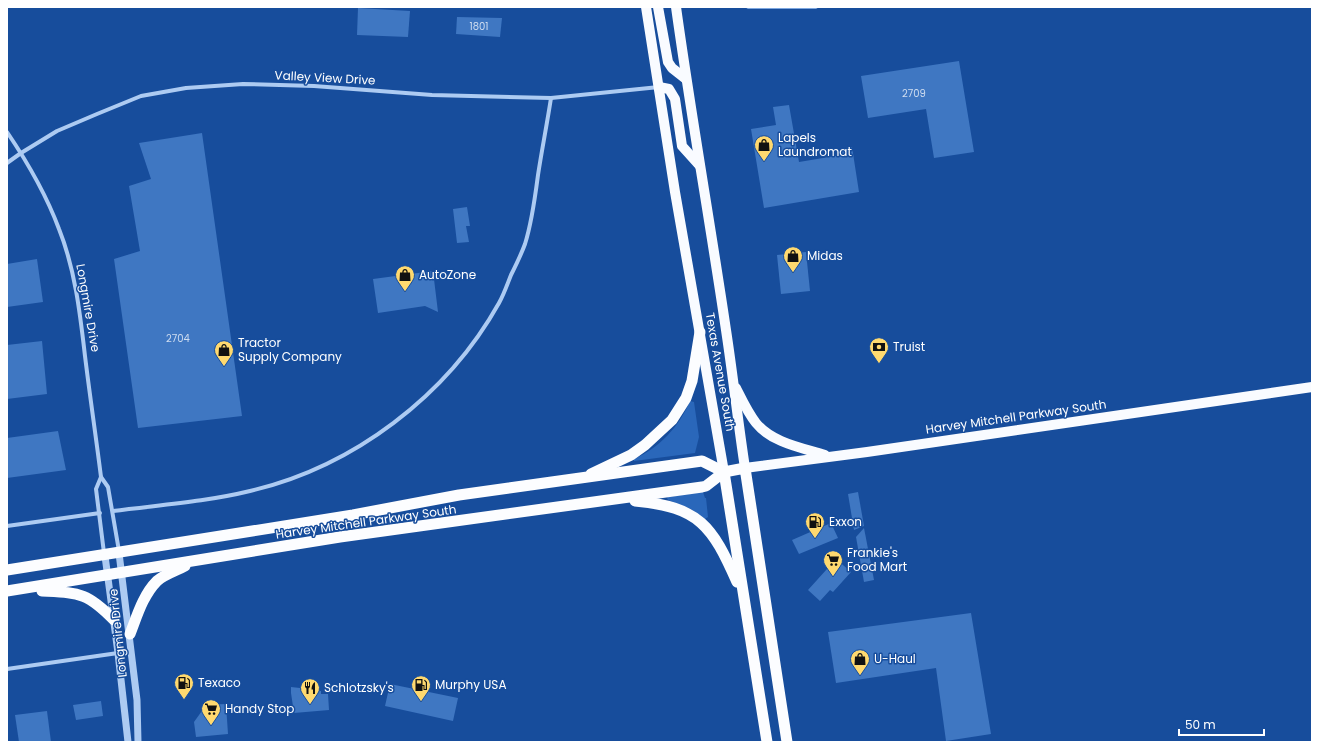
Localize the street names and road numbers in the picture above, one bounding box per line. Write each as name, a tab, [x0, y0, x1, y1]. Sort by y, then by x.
street label: Valley View Drive	[274, 66, 376, 89]
street label: Longmire Drive	[72, 263, 105, 353]
street label: Texas Avenue South	[702, 311, 739, 432]
street label: Harvey Mitchell Parkway South	[924, 395, 1107, 438]
street label: Harvey Mitchell Parkway South	[274, 500, 457, 543]
street label: Longmire Drive	[104, 588, 131, 678]

